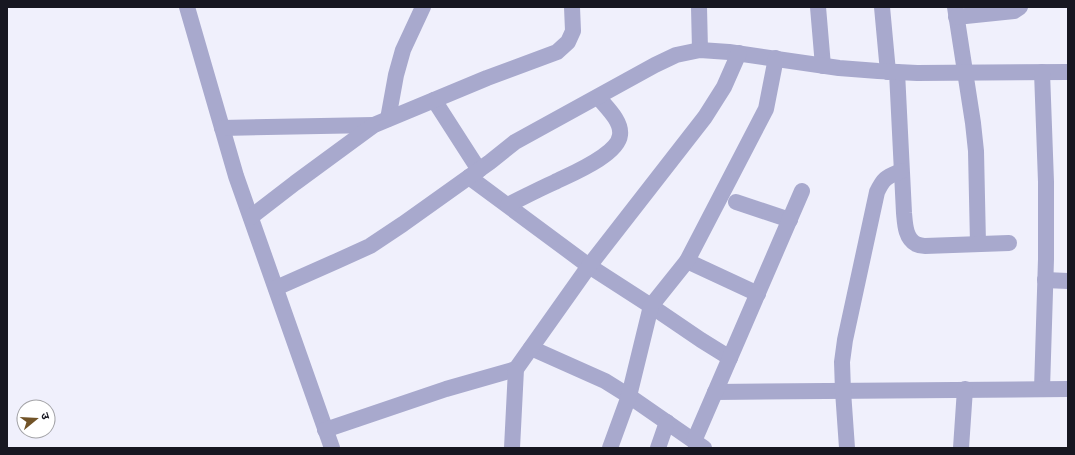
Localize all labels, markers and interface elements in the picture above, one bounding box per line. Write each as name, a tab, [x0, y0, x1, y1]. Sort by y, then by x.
north arrow	[16, 399, 56, 439]
text: उ	[38, 411, 53, 422]

